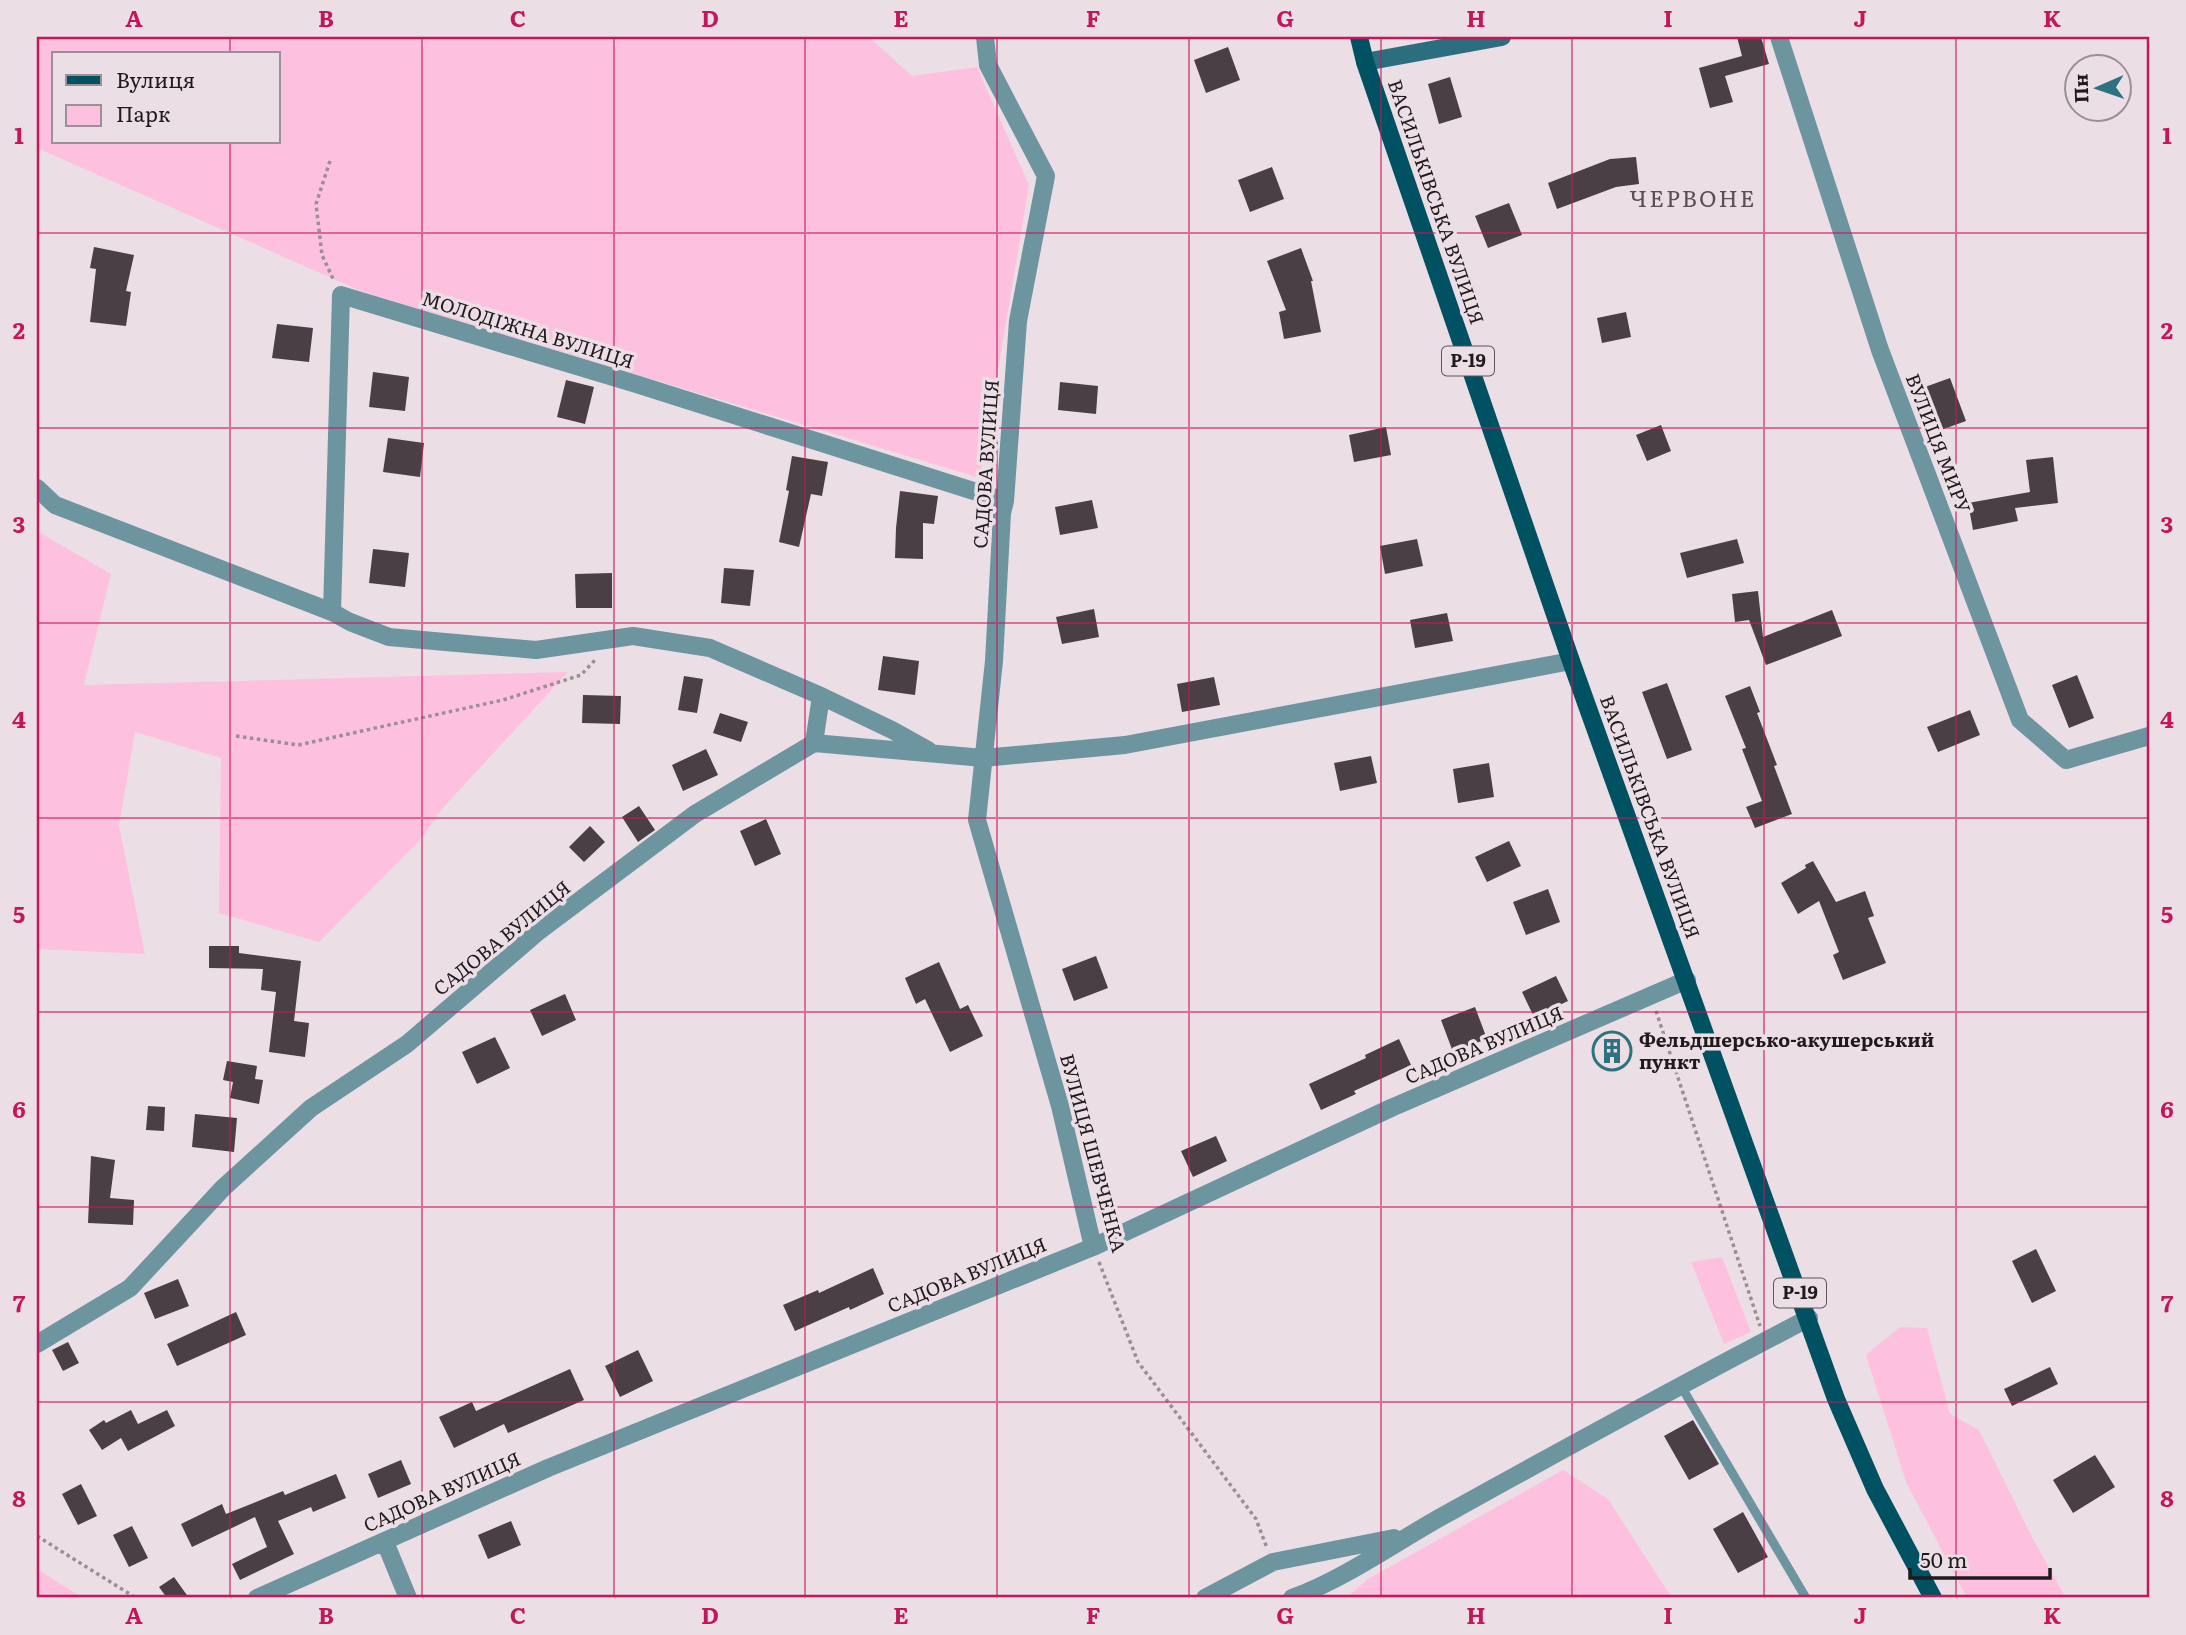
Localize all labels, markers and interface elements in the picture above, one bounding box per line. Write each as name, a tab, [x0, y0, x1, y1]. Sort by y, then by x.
text: A	[125, 0, 143, 34]
text: B	[318, 0, 334, 34]
text: C	[510, 0, 526, 34]
text: D	[701, 0, 719, 34]
text: E	[893, 0, 909, 34]
text: F	[1086, 0, 1101, 34]
text: G	[1276, 0, 1294, 34]
text: H	[1466, 0, 1486, 34]
text: I	[1663, 0, 1673, 34]
text: J	[1853, 0, 1867, 34]
text: K	[2043, 0, 2061, 34]
legend	[52, 52, 280, 144]
north arrow	[2064, 52, 2134, 122]
text: Вулиця	[116, 63, 195, 94]
text: Пн	[2066, 73, 2095, 104]
street label: ВАСИЛЬКІВСЬКА ВУЛИЦЯ	[1382, 75, 1492, 328]
text: Парк	[116, 97, 171, 128]
text: 1	[14, 117, 24, 151]
text: 1	[2162, 117, 2172, 151]
district label: ЧЕРВОНЕ	[1630, 180, 1756, 214]
street label: МОЛОДІЖНА ВУЛИЦЯ	[419, 283, 638, 375]
text: 2	[13, 312, 25, 346]
text: 2	[2161, 312, 2173, 346]
road number: Р-19	[1442, 346, 1494, 376]
street label: ВУЛИЦЯ МИРУ	[1900, 369, 1978, 517]
street label: САДОВА ВУЛИЦЯ	[965, 378, 1005, 549]
text: 3	[13, 506, 25, 540]
text: 3	[2161, 506, 2173, 540]
street label: ВАСИЛЬКІВСЬКА ВУЛИЦЯ	[1594, 691, 1708, 942]
text: 4	[12, 701, 26, 735]
text: 4	[2160, 701, 2174, 735]
street label: САДОВА ВУЛИЦЯ	[427, 873, 576, 1001]
text: 5	[13, 896, 25, 930]
text: 5	[2161, 896, 2173, 930]
street label: САДОВА ВУЛИЦЯ	[1400, 998, 1567, 1090]
place label: Фельдшерсько-акушерський пункт	[1639, 1025, 1934, 1075]
building icon: Фельдшерсько-акушерський пункт	[1591, 1030, 1633, 1072]
street label: ВУЛИЦЯ ШЕВЧЕНКА	[1054, 1050, 1134, 1255]
text: 6	[12, 1091, 26, 1125]
text: 6	[2160, 1091, 2174, 1125]
street label: САДОВА ВУЛИЦЯ	[883, 1229, 1050, 1319]
road number: Р-19	[1774, 1278, 1826, 1308]
text: 7	[13, 1285, 26, 1319]
text: 7	[2161, 1285, 2174, 1319]
street label: САДОВА ВУЛИЦЯ	[358, 1444, 525, 1538]
text: 8	[12, 1480, 26, 1514]
text: 8	[2160, 1480, 2174, 1514]
scale bar	[1910, 1537, 2050, 1581]
text: 50 m	[1920, 1543, 1967, 1574]
text: A	[125, 1597, 143, 1631]
text: B	[318, 1597, 334, 1631]
text: C	[510, 1597, 526, 1631]
text: D	[701, 1597, 719, 1631]
text: E	[893, 1597, 909, 1631]
text: F	[1086, 1597, 1101, 1631]
text: G	[1276, 1597, 1294, 1631]
text: H	[1466, 1597, 1486, 1631]
text: I	[1663, 1597, 1673, 1631]
text: J	[1853, 1597, 1867, 1631]
text: K	[2043, 1597, 2061, 1631]

